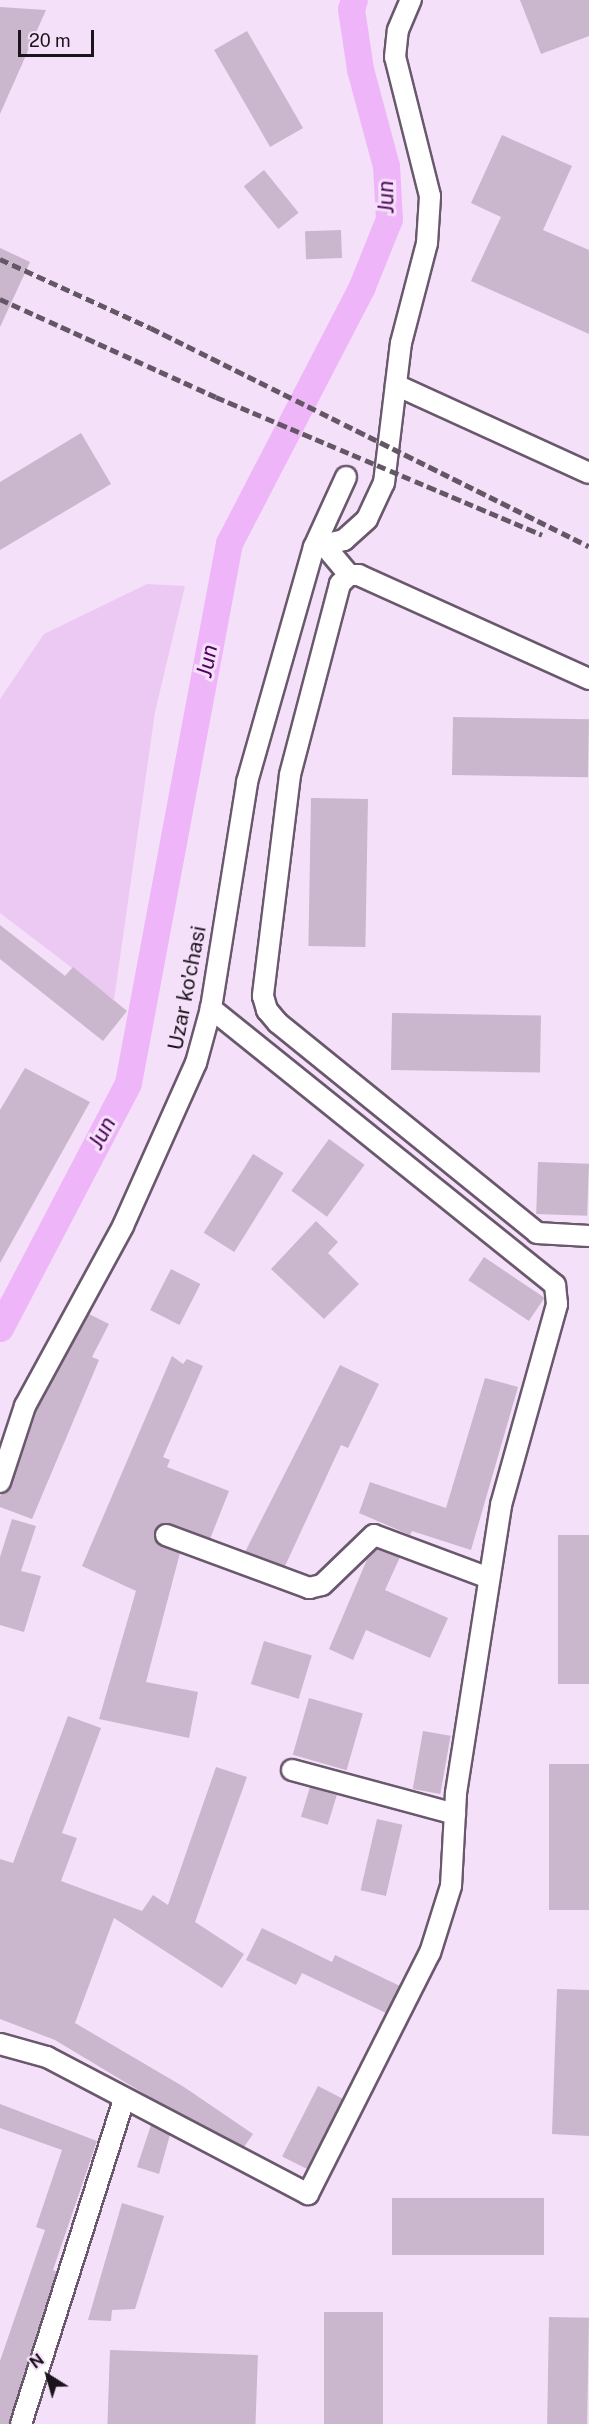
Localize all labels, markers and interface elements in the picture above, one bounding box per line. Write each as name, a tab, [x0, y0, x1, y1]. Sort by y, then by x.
scale bar	[21, 18, 98, 56]
text: 20 m	[29, 30, 71, 51]
water label: Jun	[373, 180, 399, 214]
water label: Jun	[191, 642, 223, 680]
street label: Uzar ko'chasi	[163, 924, 211, 1052]
water label: Jun	[83, 1112, 121, 1154]
north arrow	[18, 2346, 78, 2406]
text: N	[26, 2350, 48, 2373]

